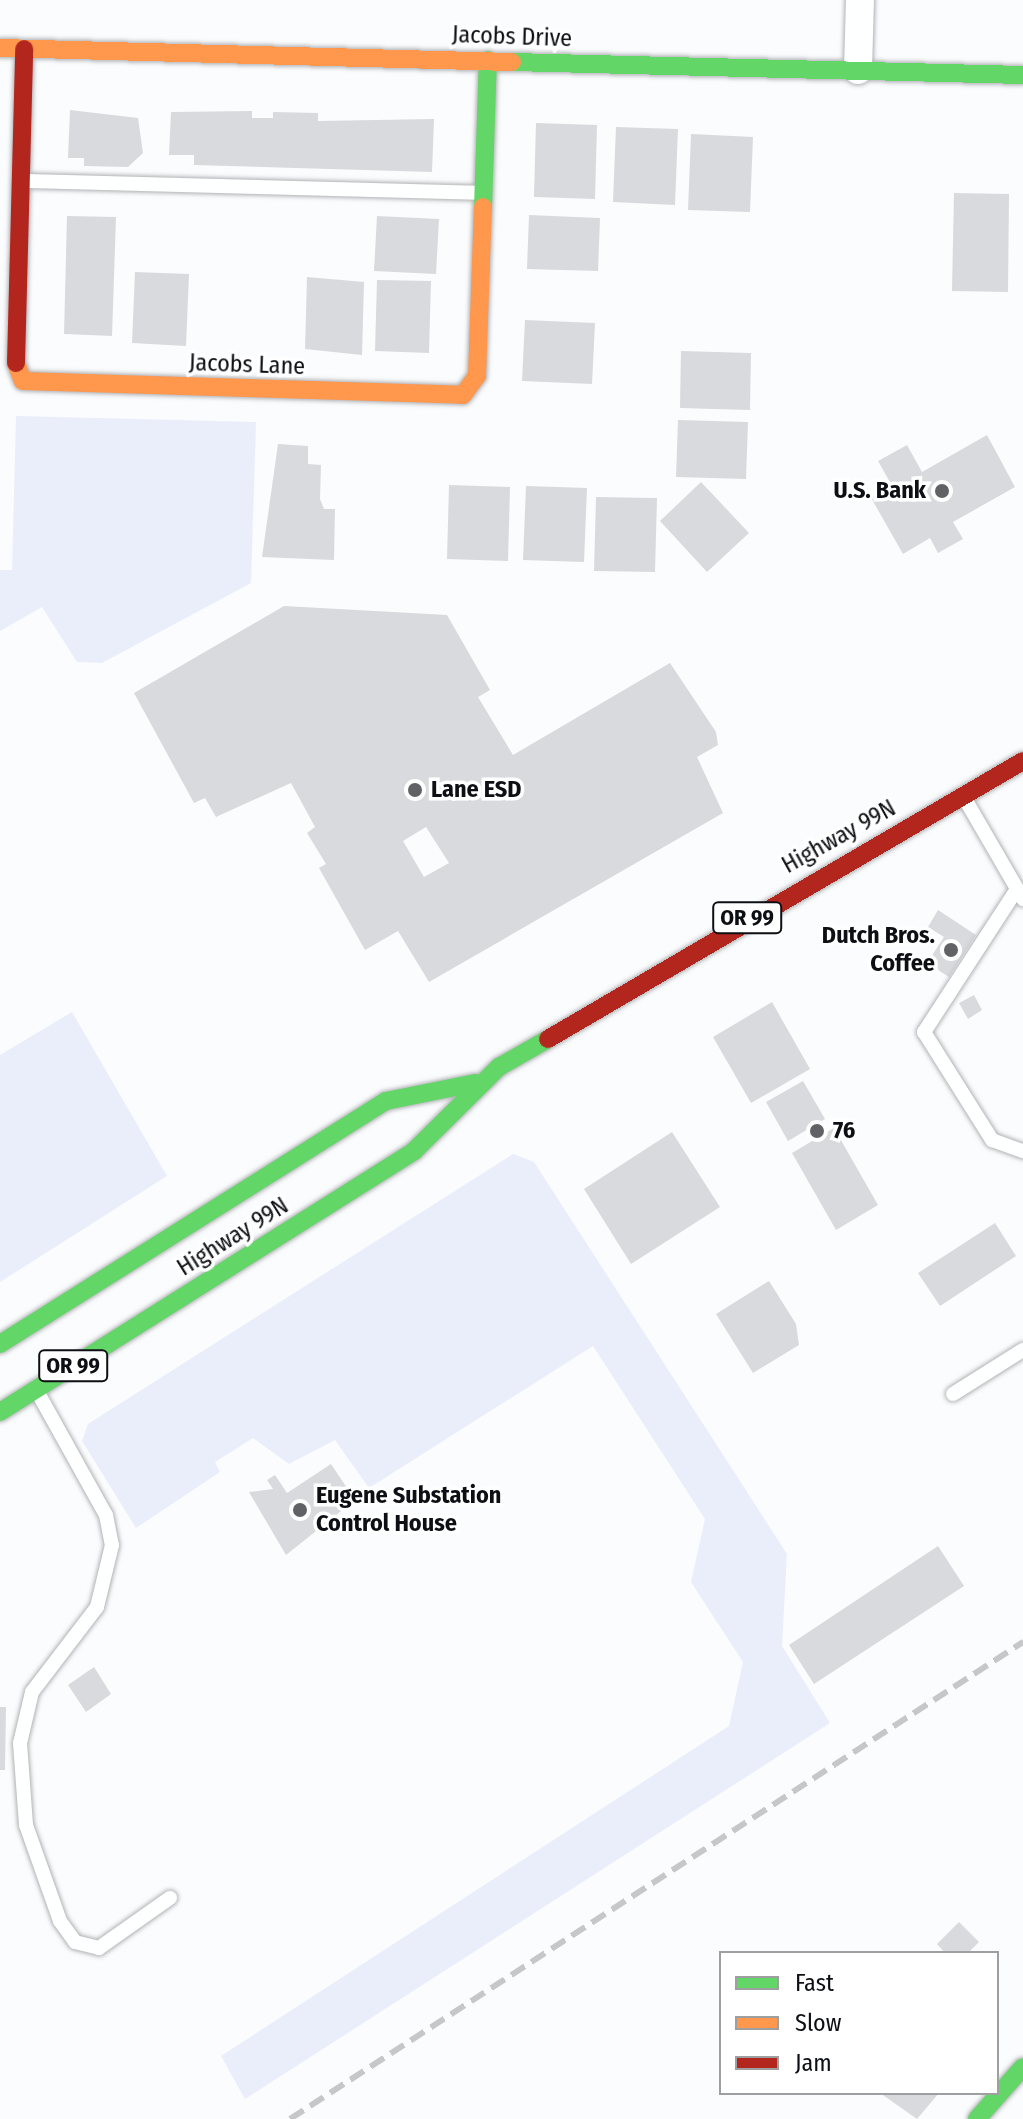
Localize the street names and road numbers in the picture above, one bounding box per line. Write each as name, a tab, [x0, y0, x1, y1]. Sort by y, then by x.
street label: Jacobs Drive	[451, 21, 573, 53]
street label: Jacobs Lane	[188, 349, 306, 381]
street label: Highway 99N	[777, 794, 901, 880]
road number: OR 99	[711, 900, 783, 936]
street label: Highway 99N	[172, 1192, 294, 1282]
road number: OR 99	[37, 1348, 109, 1384]

